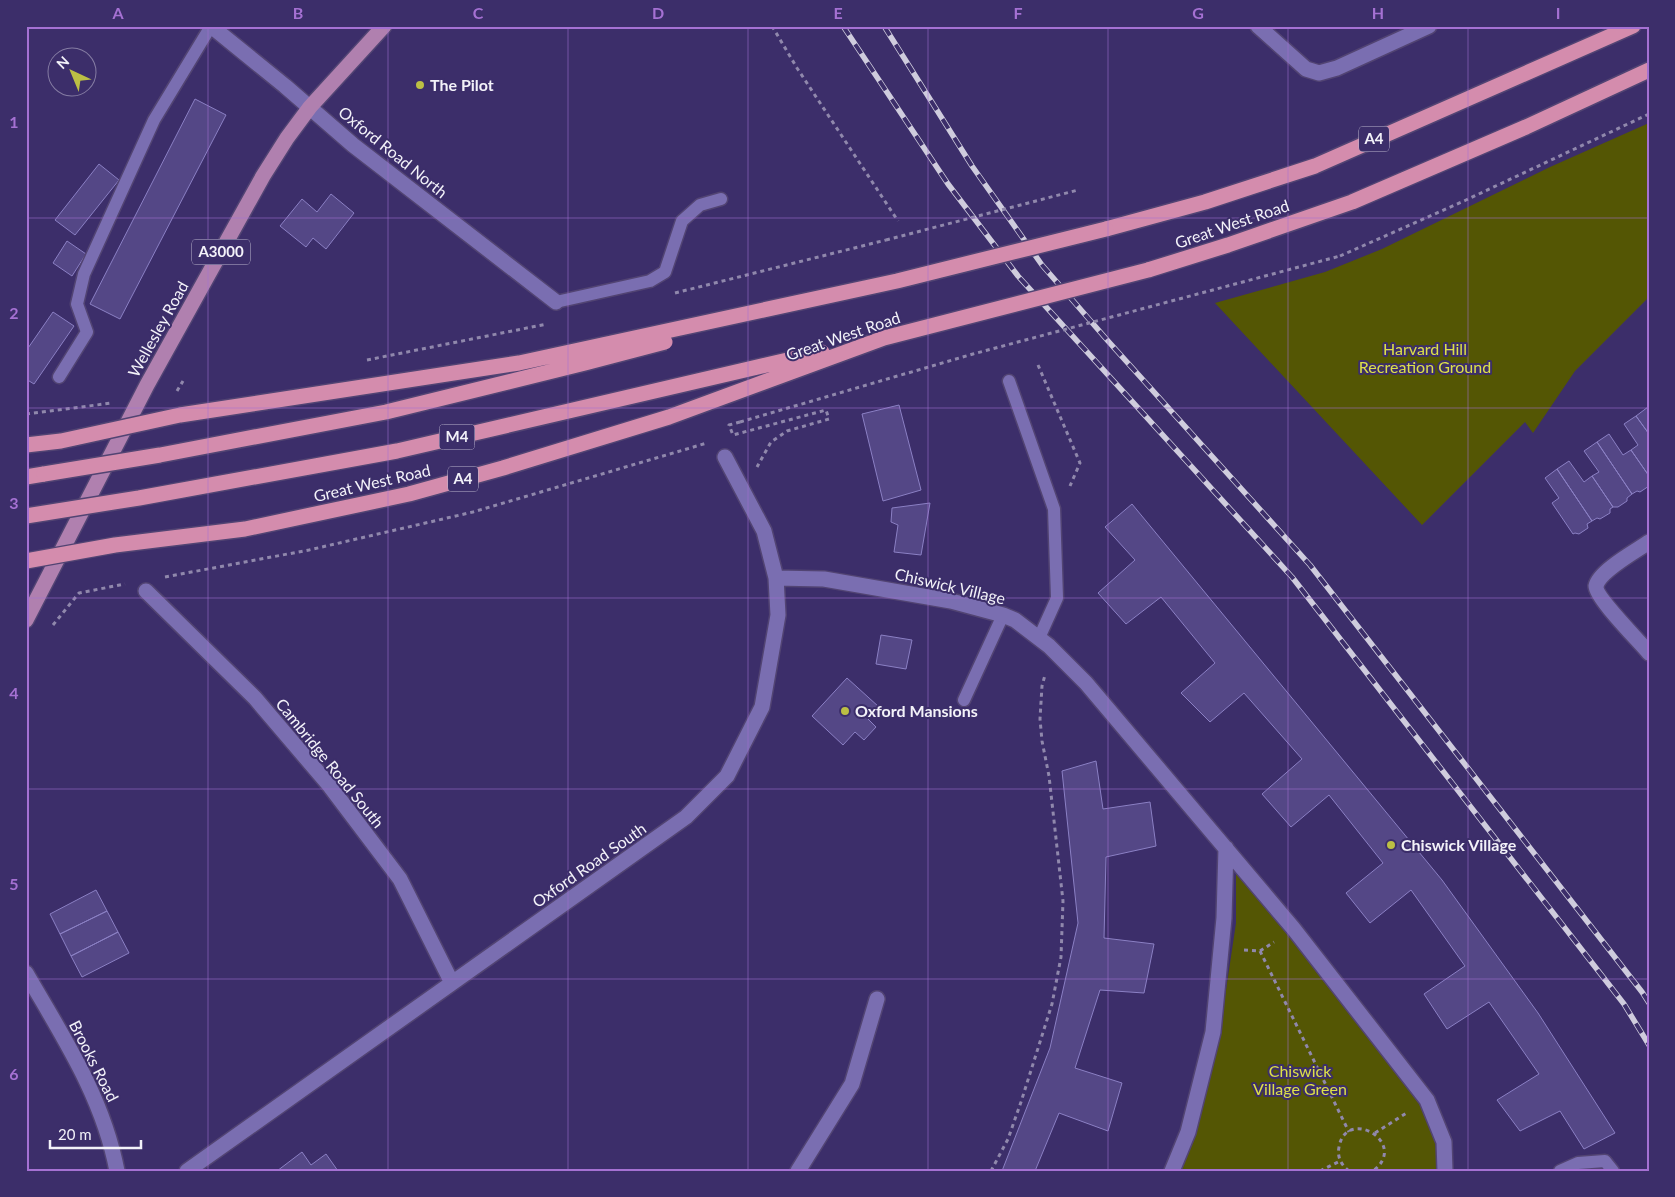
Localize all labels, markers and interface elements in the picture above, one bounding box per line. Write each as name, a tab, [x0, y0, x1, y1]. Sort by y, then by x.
text: A	[111, 3, 124, 22]
text: B	[293, 3, 303, 22]
text: C	[473, 3, 484, 22]
text: D	[652, 3, 664, 22]
text: E	[833, 3, 843, 22]
text: F	[1013, 3, 1023, 22]
text: G	[1192, 3, 1204, 22]
text: H	[1372, 3, 1384, 22]
text: I	[1556, 3, 1560, 22]
north arrow	[48, 48, 98, 98]
text: N	[53, 52, 72, 72]
place label: The Pilot	[430, 75, 494, 94]
marker: The Pilot	[414, 79, 426, 91]
street label: Oxford Road North	[335, 102, 452, 201]
text: 1	[9, 112, 19, 131]
road number: A4	[1359, 126, 1389, 152]
street label: Great West Road	[1172, 195, 1291, 252]
road number: A3000	[192, 240, 250, 264]
street label: Wellesley Road	[123, 278, 192, 380]
text: 2	[9, 303, 19, 322]
street label: Great West Road	[783, 307, 902, 364]
park label: Harvard Hill Recreation Ground	[1359, 339, 1491, 376]
road number: M4	[440, 424, 474, 450]
street label: Great West Road	[312, 460, 432, 505]
road number: A4	[448, 466, 478, 492]
text: 3	[9, 493, 19, 512]
street label: Chiswick Village	[893, 564, 1007, 607]
text: 4	[9, 683, 19, 702]
street label: Cambridge Road South	[272, 694, 388, 831]
place label: Oxford Mansions	[855, 701, 978, 720]
marker: Oxford Mansions	[839, 705, 851, 717]
street label: Oxford Road South	[528, 818, 649, 911]
place label: Chiswick Village	[1401, 835, 1517, 854]
marker: Chiswick Village	[1385, 839, 1397, 851]
text: 5	[9, 874, 19, 893]
street label: Brooks Road	[66, 1017, 123, 1104]
park label: Chiswick Village Green	[1253, 1061, 1347, 1098]
text: 6	[9, 1064, 19, 1083]
scale bar	[50, 1117, 141, 1149]
text: 20 m	[58, 1125, 92, 1143]

